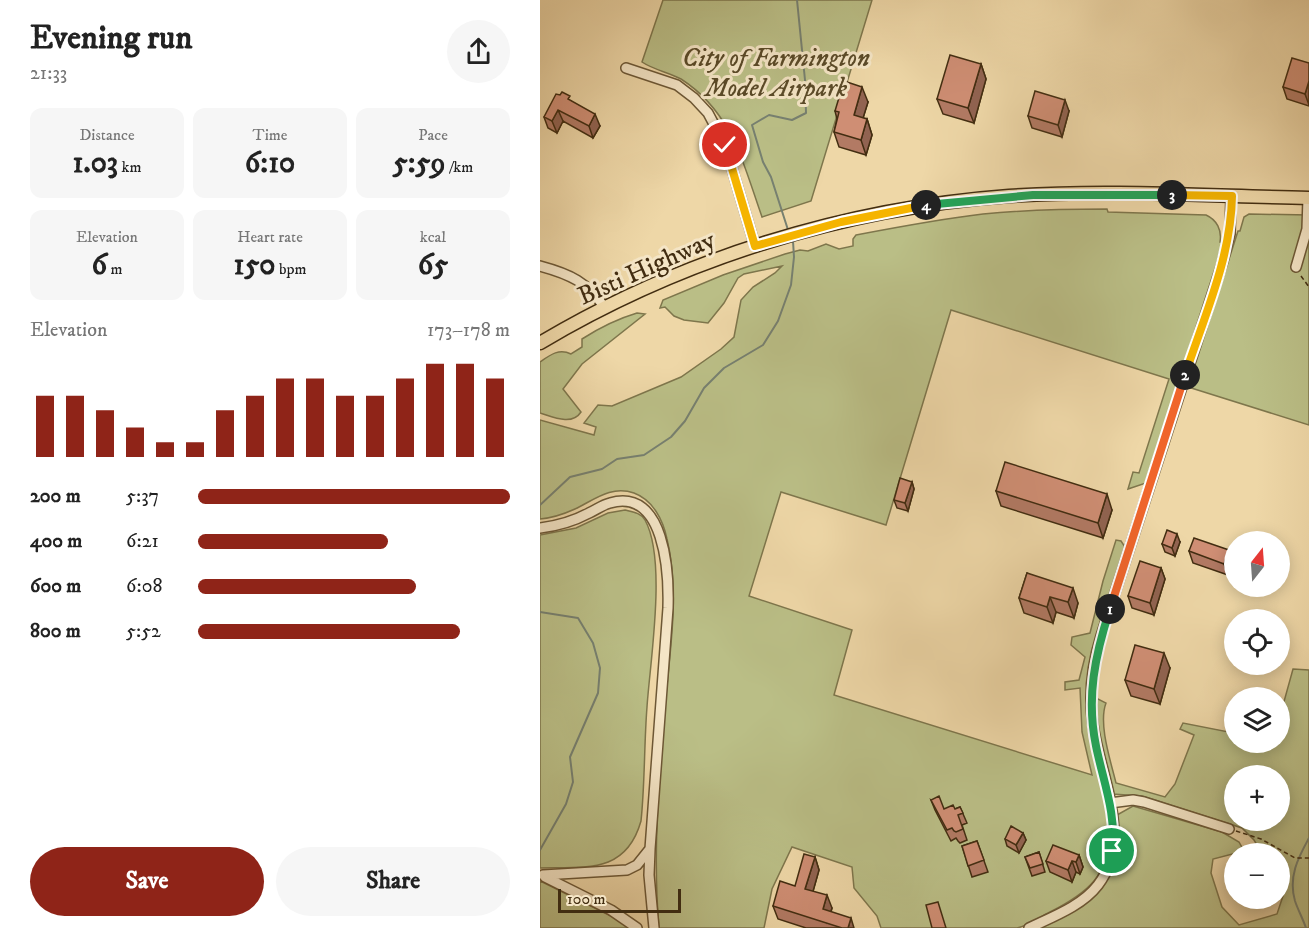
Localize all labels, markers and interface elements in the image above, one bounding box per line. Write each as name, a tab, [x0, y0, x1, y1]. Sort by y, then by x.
text: Evening run	[30, 18, 192, 59]
button: share	[447, 20, 510, 83]
park label: City of Farmington Model Airpark	[682, 42, 870, 105]
text: 21:33	[30, 61, 67, 86]
pin	[699, 119, 750, 170]
text: Distance	[79, 125, 135, 145]
text: Time	[253, 125, 287, 145]
text: Pace	[418, 125, 448, 145]
icon: check	[708, 128, 741, 161]
text: 1.03	[73, 145, 118, 182]
text: 6:10	[245, 145, 295, 182]
text: 5:59	[393, 145, 445, 182]
text: km	[118, 157, 141, 177]
text: /km	[445, 157, 473, 177]
pin: 3	[1157, 180, 1187, 210]
text: 3	[1169, 185, 1175, 205]
pin: 4	[911, 190, 941, 220]
text: 4	[921, 195, 931, 215]
street label: Bisti Highway	[573, 223, 721, 313]
text: Elevation	[76, 227, 138, 247]
text: Heart rate	[237, 227, 303, 247]
text: kcal	[420, 227, 446, 247]
text: 6	[91, 247, 107, 284]
text: 150	[234, 247, 275, 284]
text: 65	[418, 247, 448, 284]
text: m	[107, 259, 123, 279]
text: bpm	[275, 259, 306, 279]
text: Elevation	[30, 318, 107, 343]
text: 173–178 m	[427, 318, 510, 343]
pin: 2	[1170, 360, 1200, 390]
text: 2	[1181, 365, 1189, 385]
text: 200 m	[30, 484, 81, 509]
text: 5:37	[126, 484, 159, 509]
text: 400 m	[30, 529, 82, 554]
text: 6:21	[126, 529, 159, 554]
north arrow	[1224, 531, 1290, 597]
map controls	[1224, 531, 1290, 909]
text: 600 m	[30, 574, 81, 599]
text: 6:08	[126, 574, 162, 599]
pin: 1	[1095, 594, 1125, 624]
text: 1	[1107, 599, 1113, 619]
button: locate	[1224, 609, 1290, 675]
text: 800 m	[30, 619, 81, 644]
text: 5:52	[126, 619, 161, 644]
button: layers	[1224, 687, 1290, 753]
button: +	[1224, 765, 1290, 831]
pin	[1086, 825, 1137, 876]
icon: arrive	[1095, 834, 1128, 867]
button: −	[1224, 843, 1290, 909]
button: Save	[30, 847, 264, 916]
button: Share	[276, 847, 510, 916]
scale bar	[558, 886, 681, 914]
text: 100 m	[567, 889, 606, 909]

